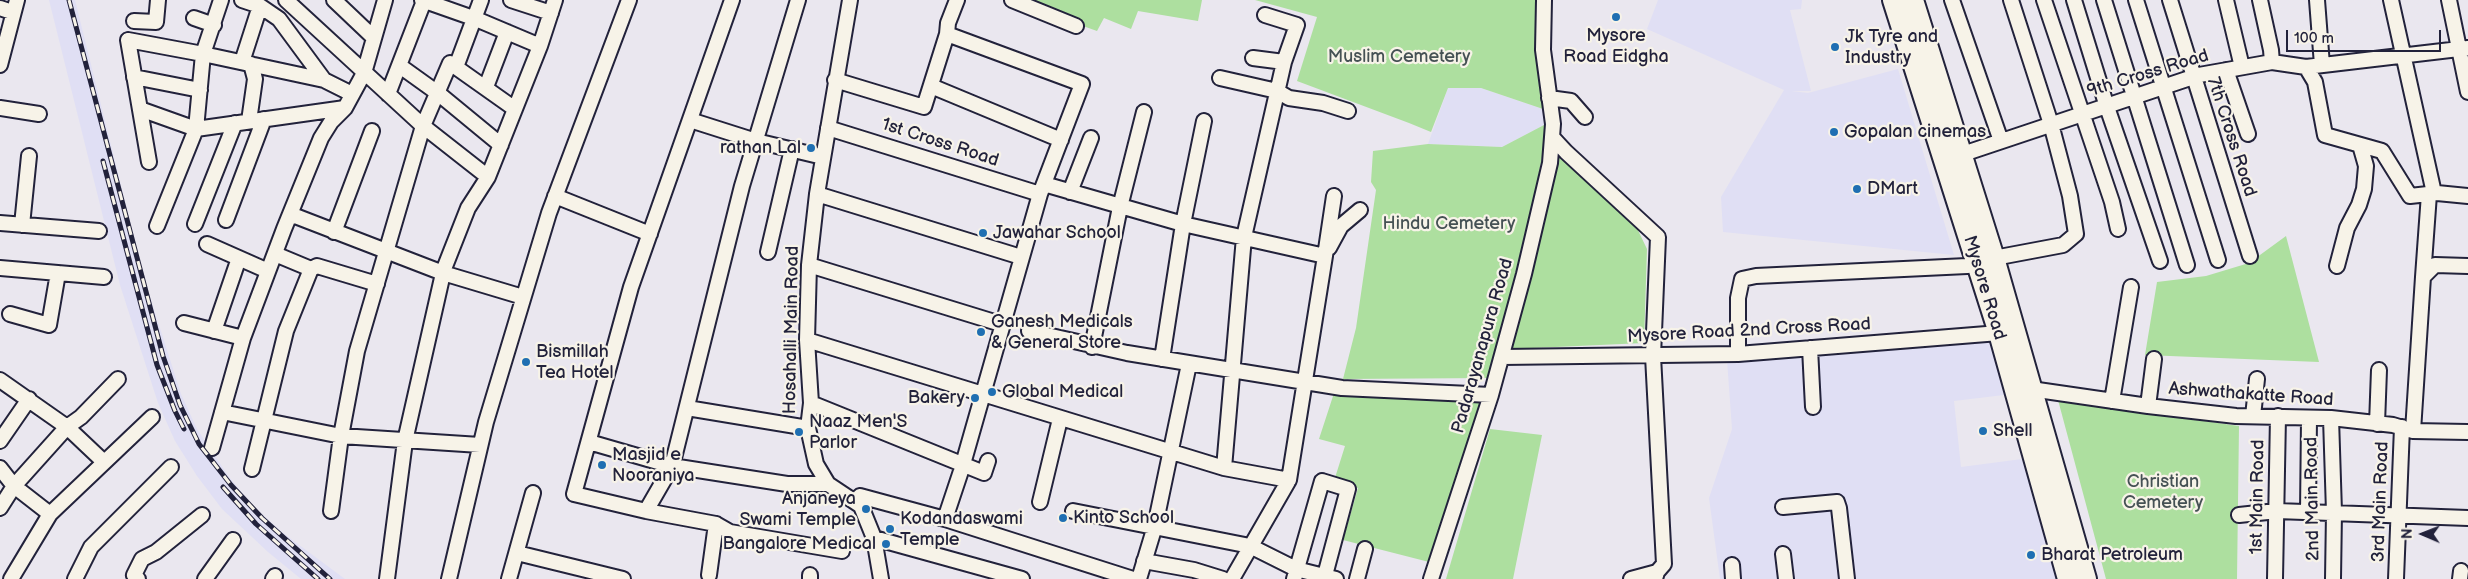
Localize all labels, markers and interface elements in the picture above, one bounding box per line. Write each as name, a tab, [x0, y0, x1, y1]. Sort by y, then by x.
marker: Mysore Road Eidgha	[1610, 11, 1622, 23]
scale bar	[2288, 20, 2443, 52]
place label: Mysore Road Eidgha	[1563, 25, 1669, 68]
place label: Jk Tyre and Industry	[1845, 26, 1938, 68]
text: 100 m	[2294, 29, 2334, 48]
marker: Jk Tyre and Industry	[1829, 41, 1841, 53]
street label: 9th Cross Road	[2085, 45, 2211, 103]
park label: Muslim Cemetery	[1328, 46, 1470, 68]
street label: 7th Cross Road	[2201, 74, 2261, 200]
street label: 1st Cross Road	[879, 114, 1001, 172]
place label: Gopalan cinemas	[1844, 121, 1986, 143]
marker: Gopalan cinemas	[1828, 126, 1840, 138]
place label: rathan Lal	[720, 137, 801, 159]
marker: rathan Lal	[805, 142, 817, 154]
place label: DMart	[1867, 178, 1918, 200]
marker: DMart	[1851, 183, 1863, 195]
park label: Hindu Cemetery	[1383, 213, 1515, 235]
place label: Jawahar School	[993, 222, 1121, 244]
marker: Jawahar School	[977, 227, 989, 239]
street label: Mysore Road	[1958, 233, 2010, 343]
street label: Hosahalli Main Road	[780, 246, 804, 414]
street label: Padarayanapura Road	[1448, 256, 1518, 436]
place label: Ganesh Medicals & General Store	[991, 311, 1133, 354]
street label: Mysore Road 2nd Cross Road	[1627, 314, 1871, 348]
marker: Ganesh Medicals & General Store	[975, 326, 987, 338]
place label: Bismillah Tea Hotel	[536, 341, 613, 384]
marker: Bismillah Tea Hotel	[520, 356, 532, 368]
street label: Ashwathakatte Road	[2168, 378, 2334, 412]
place label: Global Medical	[1002, 381, 1123, 403]
marker: Global Medical	[986, 386, 998, 398]
place label: Bakery	[908, 387, 965, 409]
marker: Bakery	[969, 392, 981, 404]
place label: Naaz Men'S Parlor	[809, 411, 907, 454]
place label: Shell	[1993, 420, 2033, 442]
marker: Shell	[1977, 425, 1989, 437]
marker: Naaz Men'S Parlor	[793, 426, 805, 438]
street label: 2nd Main Road	[2301, 437, 2325, 561]
street label: 1st Main Road	[2246, 439, 2270, 555]
street label: 3rd Main Road	[2368, 441, 2394, 563]
place label: Masjid e Nooraniya	[612, 444, 695, 486]
marker: Masjid e Nooraniya	[596, 459, 608, 471]
park label: Christian Cemetery	[2123, 471, 2203, 514]
place label: Anjaneya Swami Temple	[740, 488, 856, 530]
marker: Anjaneya Swami Temple	[860, 503, 872, 515]
place label: Kinto School	[1073, 507, 1174, 529]
place label: Kodandaswami Temple	[900, 508, 1023, 550]
north arrow	[2398, 509, 2448, 559]
marker: Kinto School	[1057, 512, 1069, 524]
marker: Kodandaswami Temple	[884, 523, 896, 535]
text: N	[2399, 528, 2416, 539]
place label: Bangalore Medical	[722, 533, 876, 555]
marker: Bangalore Medical	[880, 538, 892, 550]
place label: Bharat Petroleum	[2041, 544, 2183, 566]
marker: Bharat Petroleum	[2025, 549, 2037, 561]

